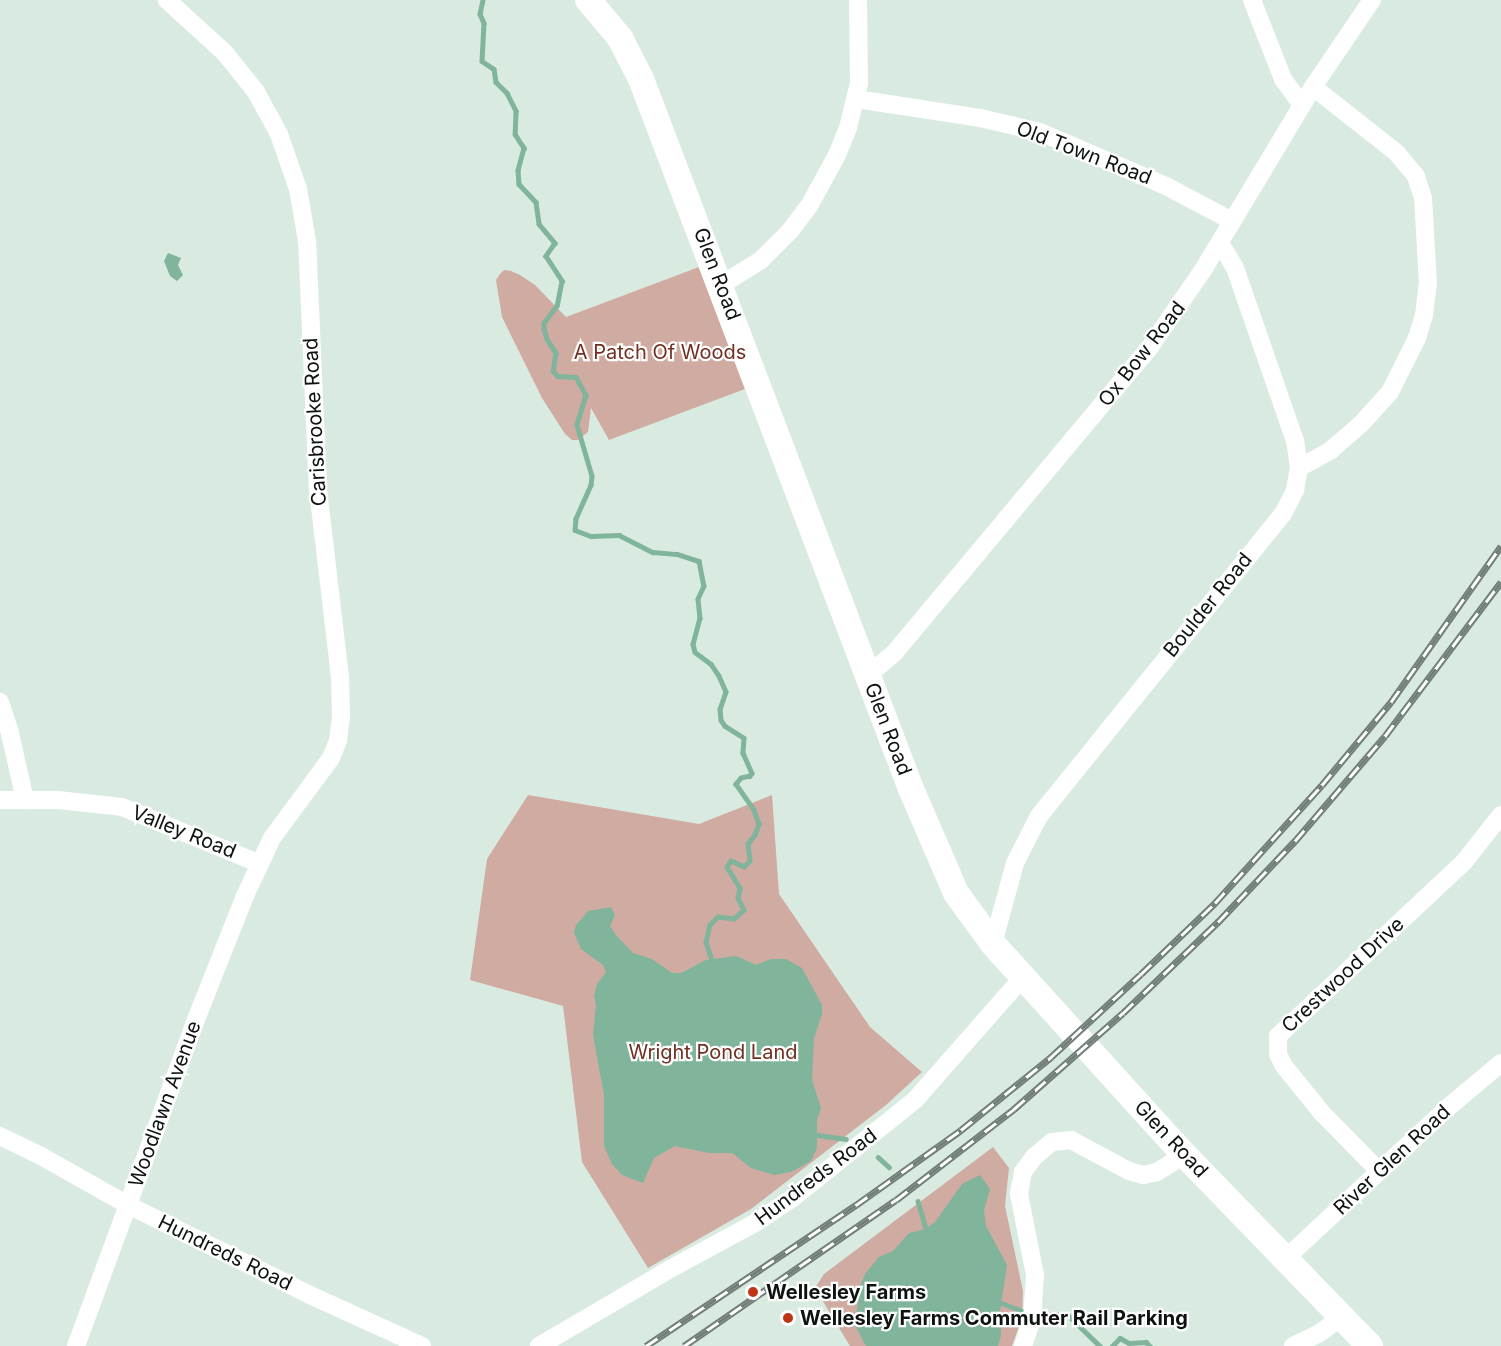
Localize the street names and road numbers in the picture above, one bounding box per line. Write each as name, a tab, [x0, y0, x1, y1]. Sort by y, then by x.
street label: Old Town Road	[1013, 116, 1155, 190]
street label: Glen Road	[688, 224, 746, 324]
street label: Ox Bow Road	[1094, 297, 1190, 411]
street label: Carisbrooke Road	[299, 337, 331, 507]
street label: Boulder Road	[1159, 548, 1257, 662]
street label: Glen Road	[859, 679, 917, 779]
street label: Valley Road	[128, 800, 240, 864]
street label: Crestwood Drive	[1277, 912, 1409, 1038]
street label: Woodlawn Avenue	[124, 1018, 206, 1190]
street label: Glen Road	[1129, 1095, 1213, 1183]
street label: River Glen Road	[1329, 1100, 1455, 1220]
street label: Hundreds Road	[750, 1123, 882, 1231]
street label: Hundreds Road	[154, 1210, 296, 1296]

